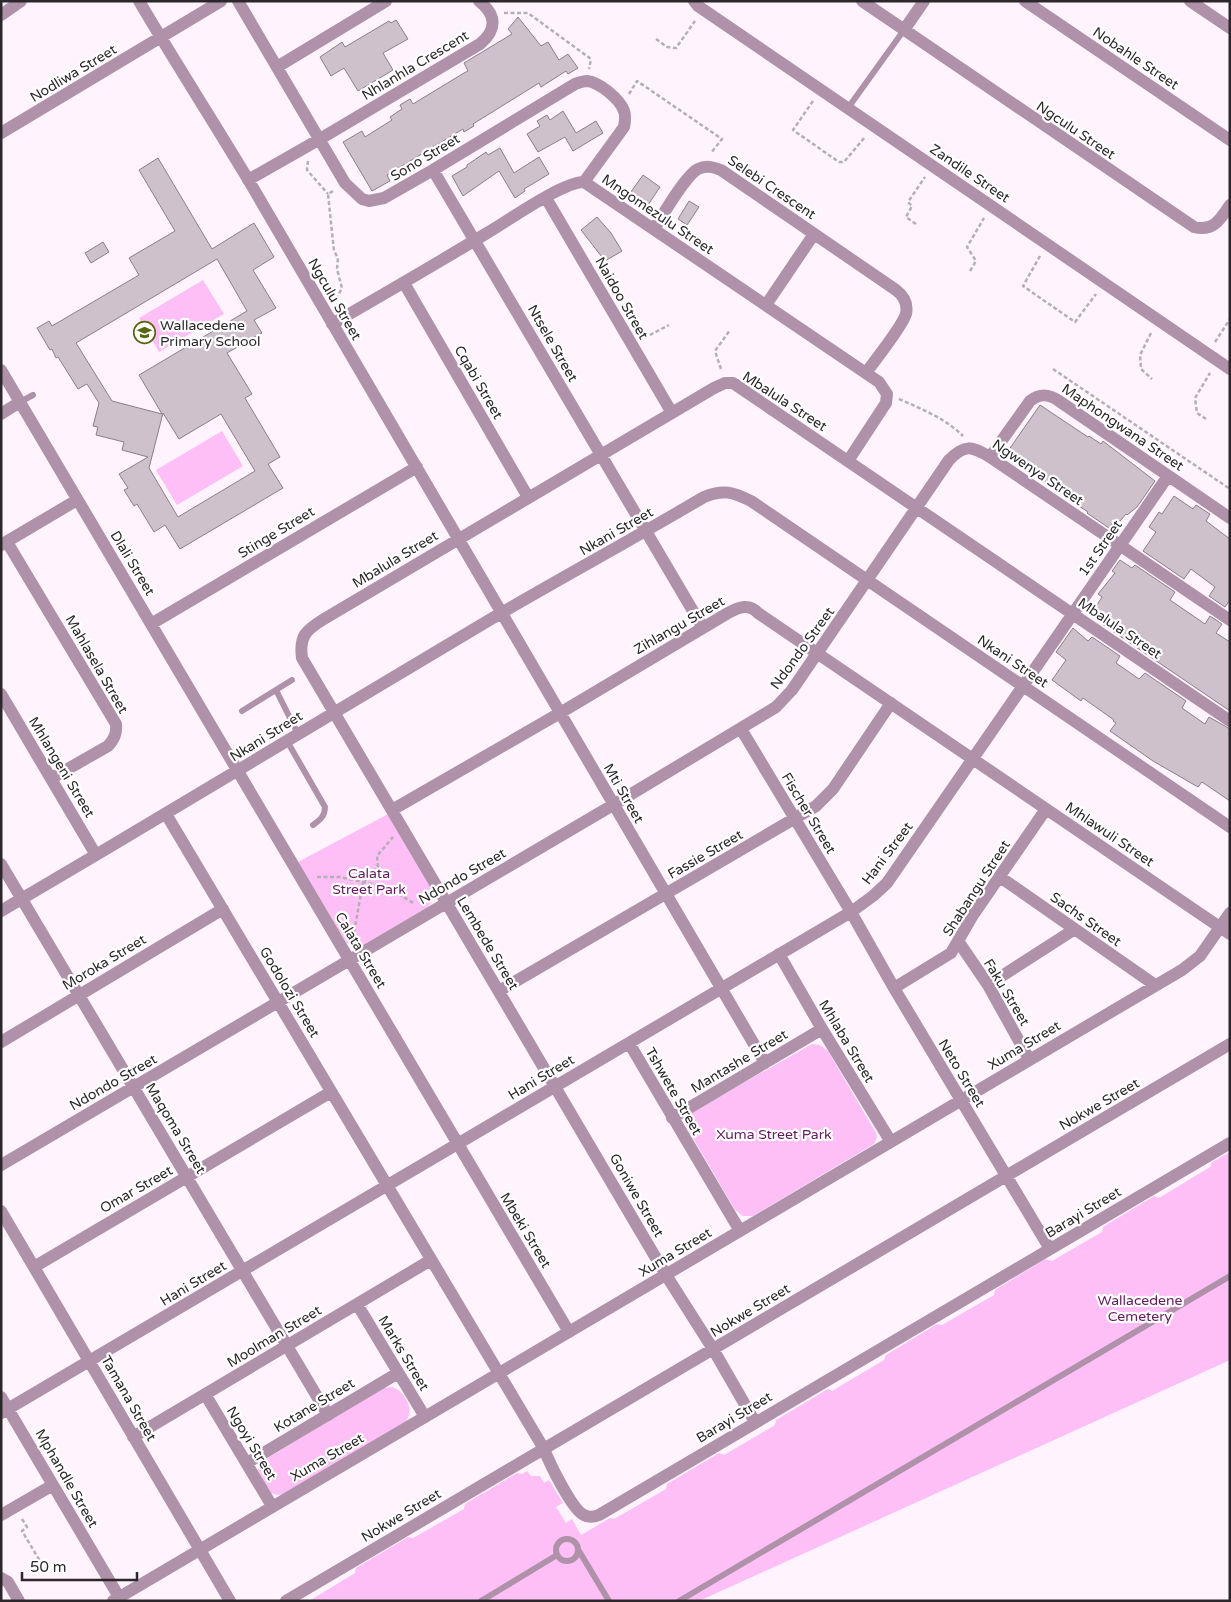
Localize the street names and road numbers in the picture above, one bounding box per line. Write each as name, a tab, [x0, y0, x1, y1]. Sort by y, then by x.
street label: Nobahle Street	[1090, 23, 1182, 94]
street label: Nhlanhla Crescent	[359, 27, 472, 104]
street label: Nodliwa Street	[27, 41, 120, 106]
street label: Ngculu Street	[1033, 98, 1119, 163]
street label: Sono Street	[388, 130, 464, 185]
street label: Zandile Street	[927, 140, 1013, 207]
street label: Selebi Crescent	[725, 152, 819, 223]
street label: Mngomezulu Street	[599, 171, 717, 259]
street label: Naidoo Street	[591, 254, 652, 343]
street label: Ngculu Street	[304, 255, 365, 344]
street label: Ntsele Street	[524, 302, 582, 385]
street label: Cqabi Street	[451, 342, 507, 423]
street label: Mbalula Street	[739, 368, 831, 435]
street label: Maphongwana Street	[1058, 380, 1188, 475]
street label: Ngwenya Street	[989, 436, 1087, 510]
street label: Stinge Street	[235, 503, 318, 562]
street label: Nkani Street	[576, 503, 657, 559]
street label: 1st Street	[1075, 516, 1126, 580]
street label: Mbalula Street	[349, 527, 442, 592]
street label: Dlali Street	[107, 528, 159, 599]
street label: Zihlangu Street	[631, 592, 728, 658]
street label: Mbalula Street	[1075, 594, 1165, 663]
street label: Ndondo Street	[767, 603, 838, 693]
street label: Mahlasela Street	[61, 612, 132, 717]
street label: Nkani Street	[974, 631, 1052, 692]
street label: Nkani Street	[227, 707, 306, 765]
street label: Mhlangeni Street	[25, 714, 99, 821]
street label: Mti Street	[600, 760, 648, 827]
street label: Fischer Street	[778, 770, 840, 857]
street label: Mhlawuli Street	[1062, 798, 1158, 871]
street label: Hani Street	[858, 818, 917, 888]
street label: Fassie Street	[665, 826, 746, 883]
street label: Shabangu Street	[939, 836, 1014, 940]
street label: Ndondo Street	[416, 844, 509, 908]
street label: Sachs Street	[1047, 889, 1125, 951]
street label: Lembede Street	[453, 893, 522, 994]
street label: Calata Street	[331, 909, 390, 992]
street label: Moroka Street	[59, 930, 150, 994]
street label: Godolozi Street	[256, 944, 324, 1041]
street label: Faku Street	[980, 956, 1034, 1029]
street label: Mhlaba Street	[815, 997, 878, 1086]
street label: Xuma Street	[985, 1017, 1064, 1074]
street label: Mantashe Street	[688, 1026, 791, 1097]
street label: Neto Street	[935, 1036, 989, 1111]
street label: Tshwete Street	[642, 1044, 706, 1139]
street label: Ndondo Street	[67, 1050, 160, 1114]
street label: Hani Street	[505, 1051, 578, 1104]
street label: Nokwe Street	[1056, 1074, 1143, 1134]
street label: Maqoma Street	[142, 1080, 210, 1177]
street label: Goniwe Street	[606, 1150, 668, 1241]
street label: Omar Street	[97, 1162, 176, 1217]
street label: Barayi Street	[1042, 1183, 1125, 1242]
street label: Mbeki Street	[496, 1189, 555, 1272]
street label: Xuma Street	[636, 1224, 715, 1281]
street label: Hani Street	[157, 1257, 230, 1310]
street label: Nokwe Street	[707, 1280, 794, 1341]
street label: Moolman Street	[224, 1301, 325, 1371]
street label: Marks Street	[374, 1313, 433, 1394]
street label: Tamana Street	[97, 1352, 160, 1445]
street label: Kotane Street	[271, 1374, 358, 1436]
street label: Barayi Street	[693, 1388, 776, 1447]
street label: Ngoyi Street	[223, 1403, 281, 1484]
street label: Mphandle Street	[31, 1426, 102, 1531]
street label: Xuma Street	[288, 1429, 368, 1485]
street label: Nokwe Street	[358, 1485, 445, 1546]

